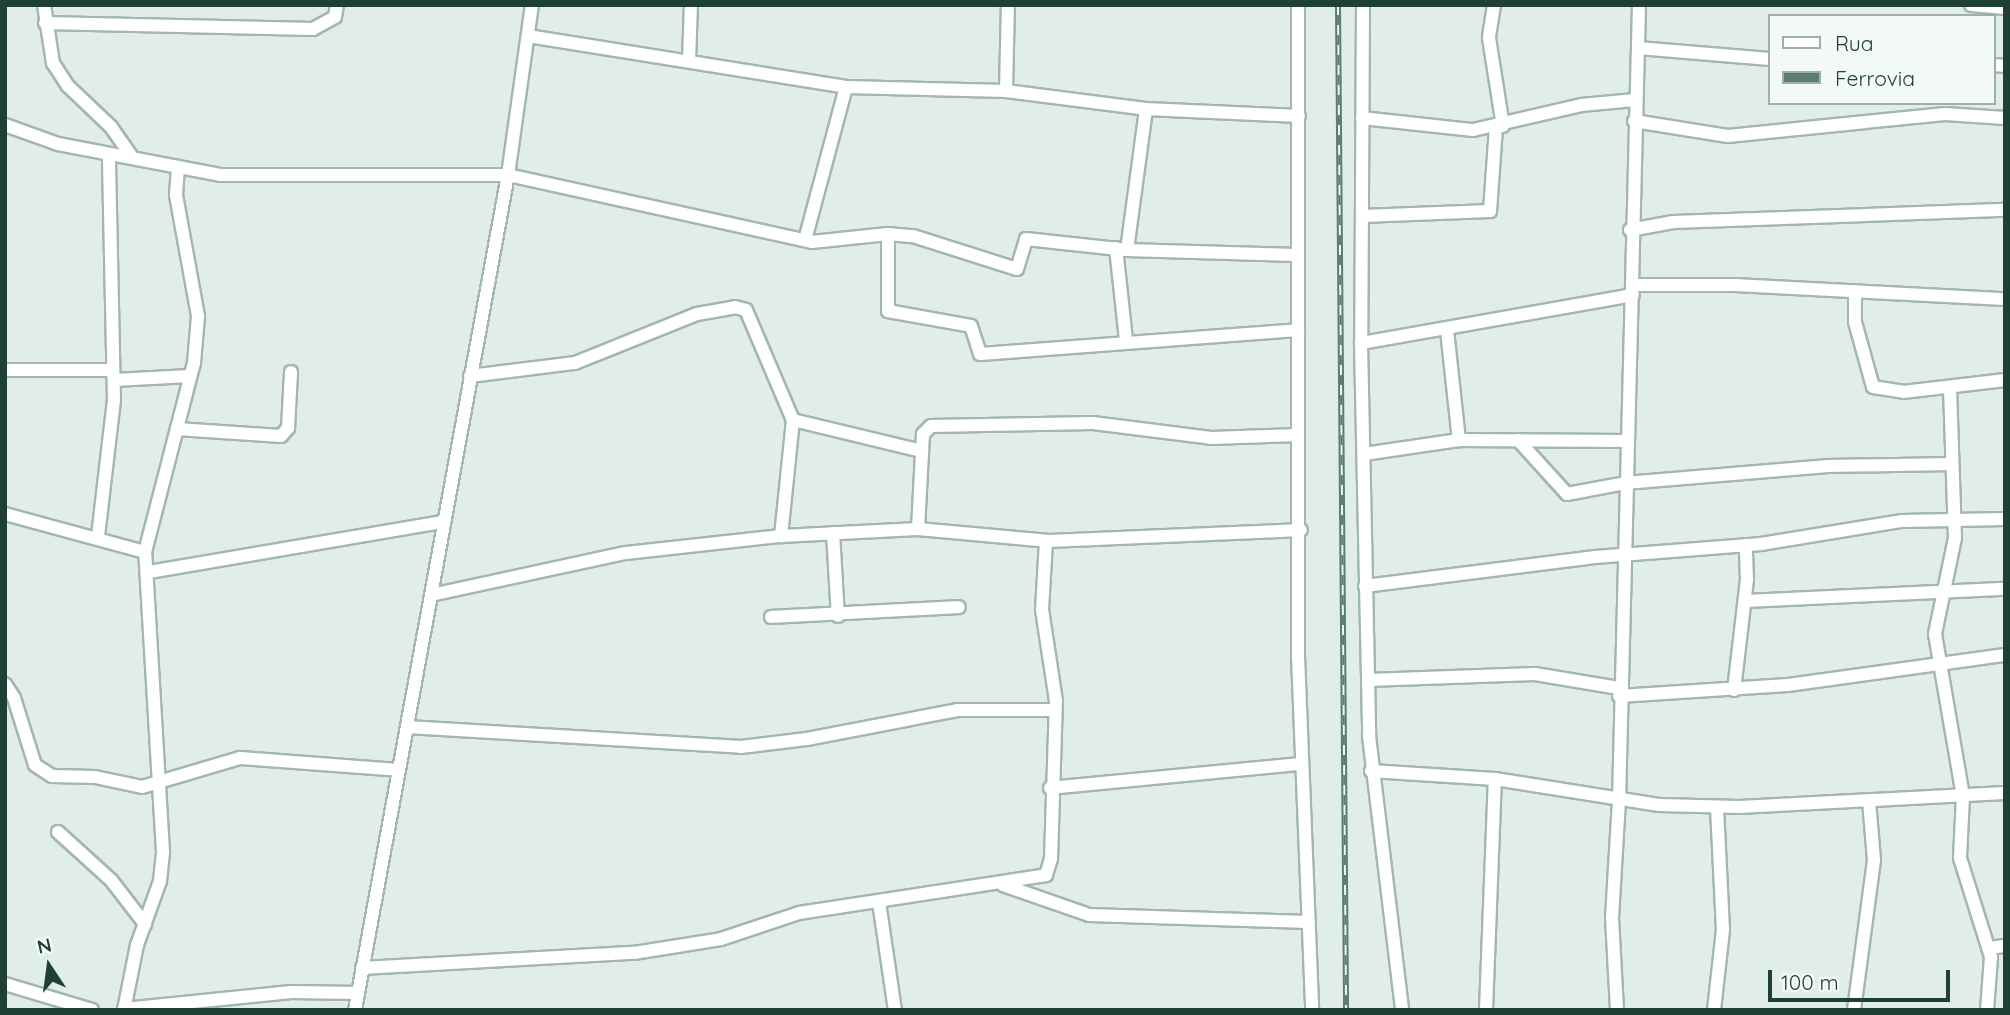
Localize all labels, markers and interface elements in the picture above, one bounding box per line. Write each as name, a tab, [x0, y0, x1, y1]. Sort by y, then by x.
legend	[1769, 14, 1996, 105]
text: Rua	[1835, 30, 1874, 56]
text: Ferrovia	[1835, 65, 1915, 91]
north arrow	[14, 931, 84, 1001]
text: N	[35, 932, 54, 959]
scale bar	[1772, 956, 1954, 1000]
text: 100 m	[1781, 969, 1839, 995]

